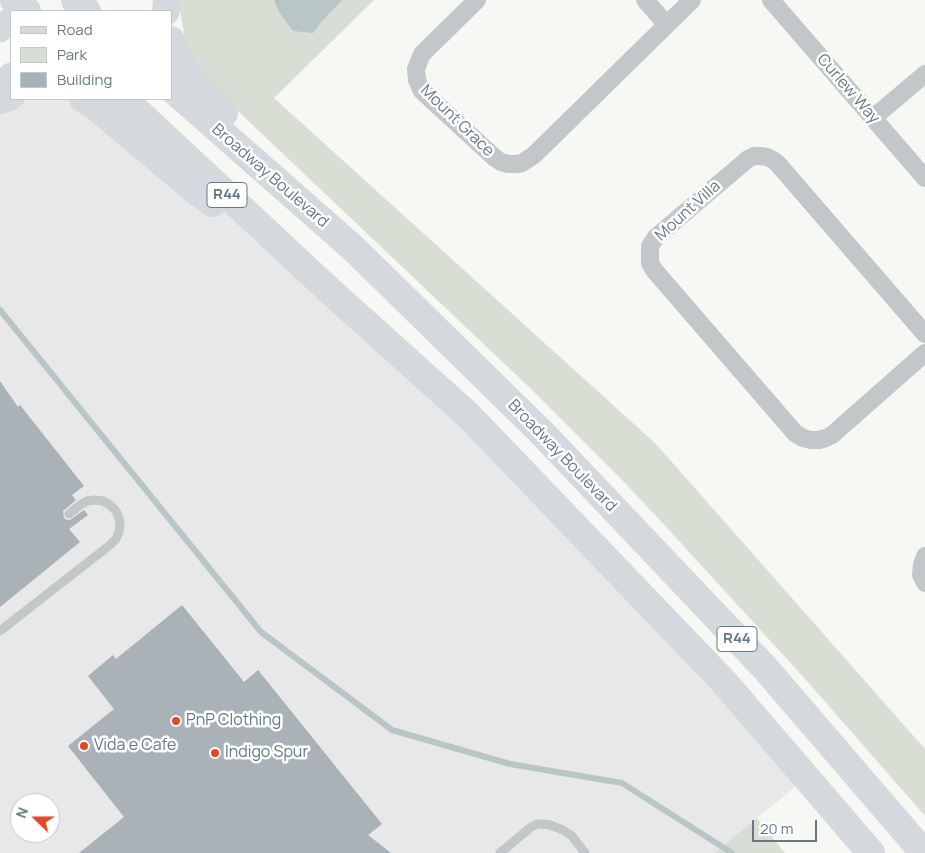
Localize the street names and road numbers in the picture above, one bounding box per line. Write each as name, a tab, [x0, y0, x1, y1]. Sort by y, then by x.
street label: Curlew Way	[813, 50, 883, 128]
street label: Mount Grace	[416, 81, 498, 161]
street label: Broadway Boulevard	[208, 120, 332, 232]
street label: Mount Villa	[651, 177, 725, 245]
road number: R44	[207, 182, 247, 208]
street label: Broadway Boulevard	[504, 396, 620, 516]
road number: R44	[717, 626, 757, 652]

